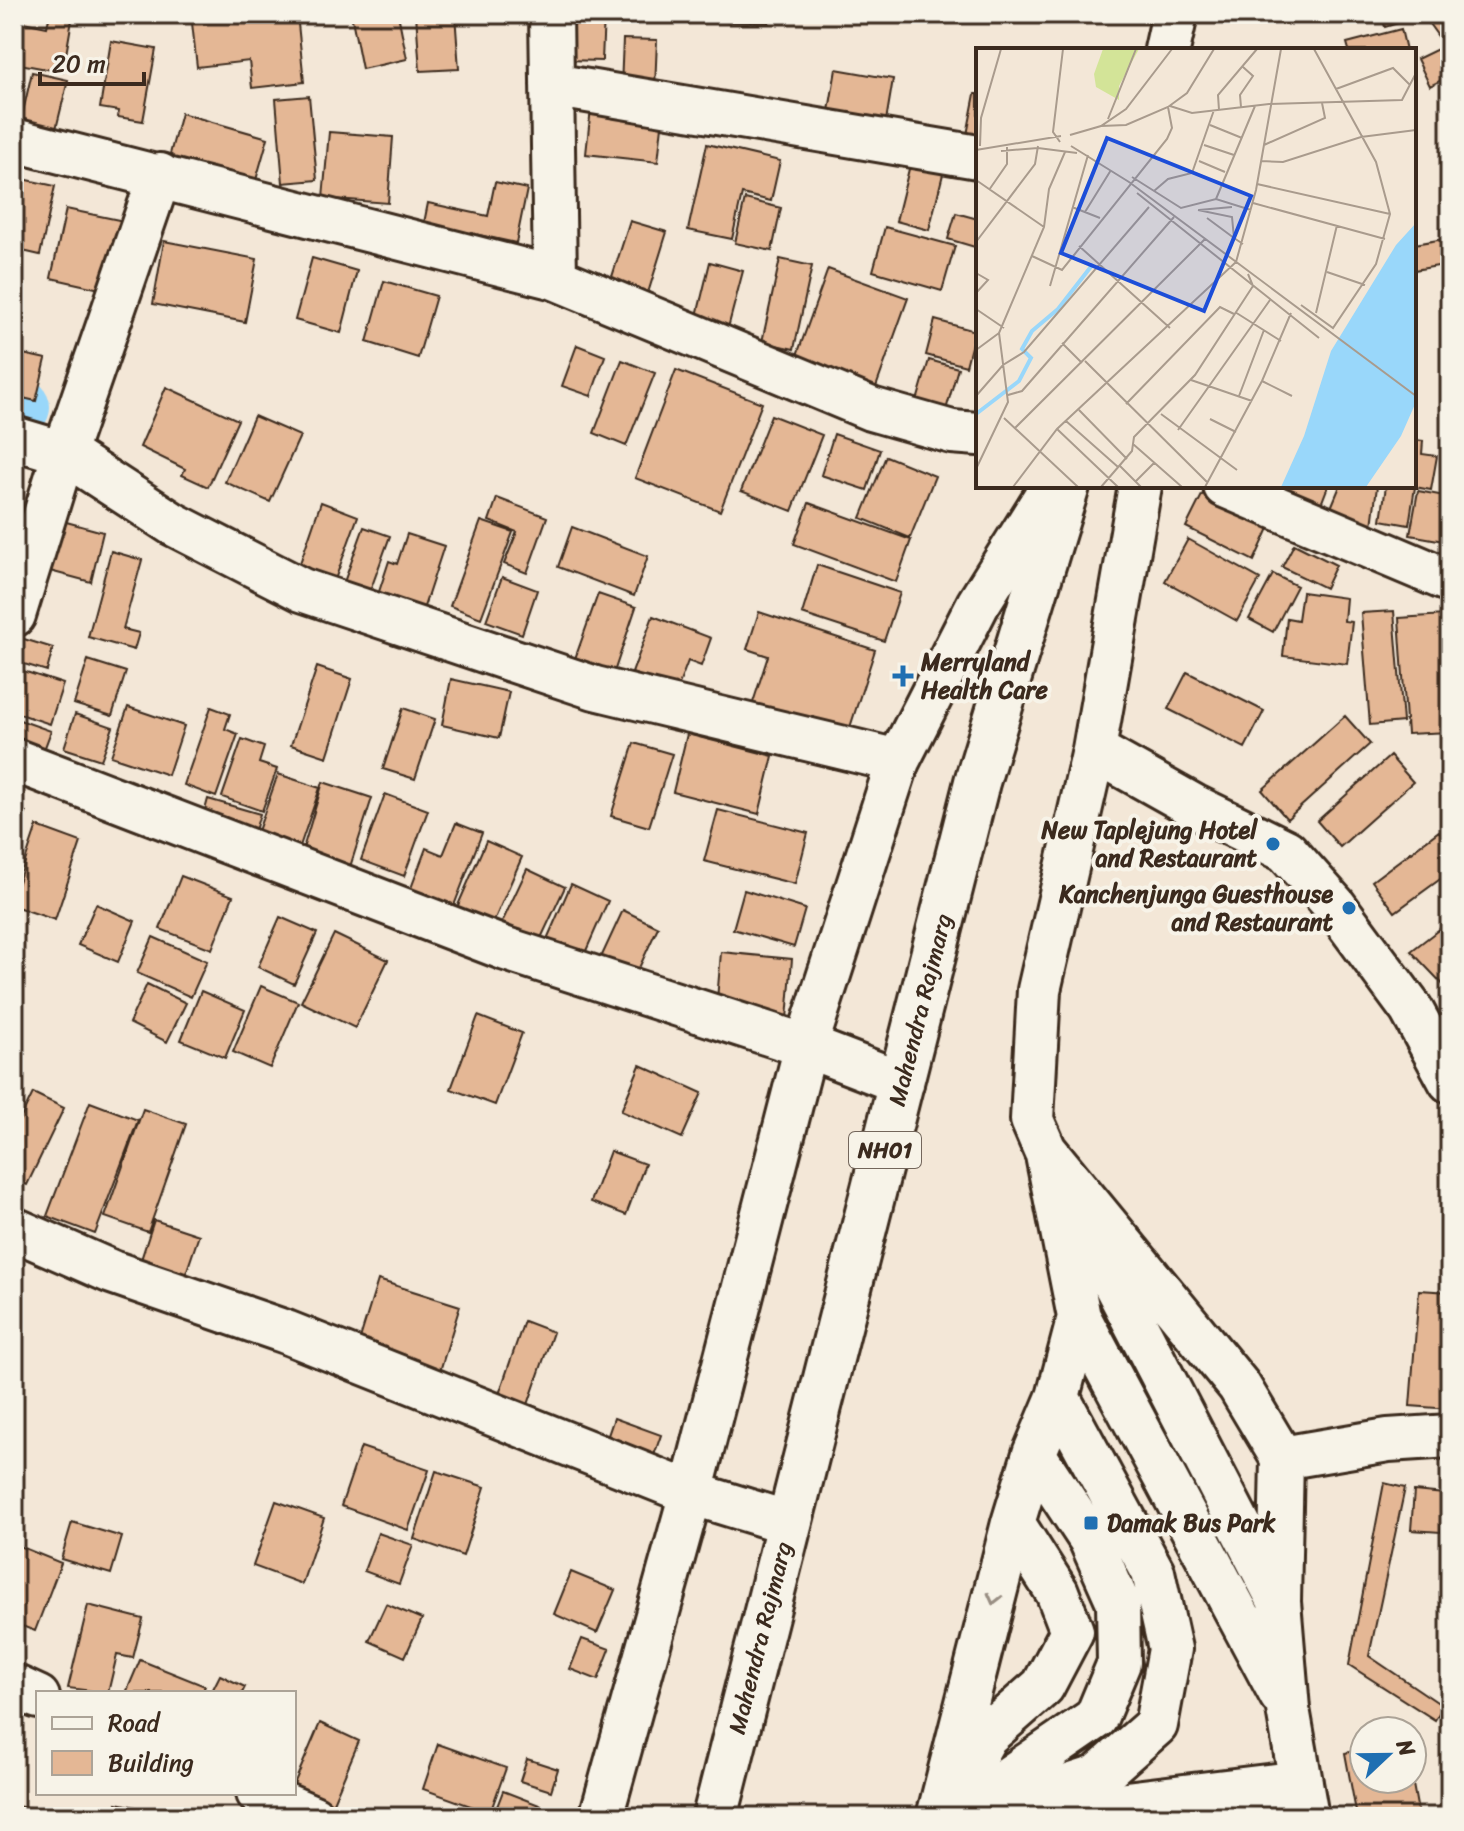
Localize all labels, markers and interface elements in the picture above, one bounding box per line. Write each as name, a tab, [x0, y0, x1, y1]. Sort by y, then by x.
scale bar	[40, 36, 144, 86]
text: 20 m	[52, 43, 106, 85]
inset map	[976, 48, 1416, 488]
place label: Merryland Health Care	[920, 641, 1048, 711]
marker: Merryland Health Care	[892, 665, 914, 687]
place label: New Taplejung Hotel and Restaurant	[1040, 809, 1258, 879]
marker: New Taplejung Hotel and Restaurant	[1264, 835, 1282, 853]
place label: Kanchenjunga Guesthouse and Restaurant	[1058, 873, 1333, 943]
marker: Kanchenjunga Guesthouse and Restaurant	[1340, 899, 1358, 917]
street label: Mahendra Rajmarg	[876, 909, 964, 1111]
road number: NH01	[849, 1132, 921, 1168]
place label: Damak Bus Park	[1107, 1502, 1276, 1544]
marker: Damak Bus Park	[1082, 1514, 1100, 1532]
street label: Mahendra Rajmarg	[716, 1537, 804, 1739]
one-way arrow	[986, 1592, 1003, 1605]
legend	[36, 1691, 296, 1795]
text: Road	[108, 1702, 162, 1744]
north arrow	[1348, 1715, 1428, 1795]
text: N	[1385, 1732, 1427, 1763]
text: Building	[108, 1742, 194, 1784]

